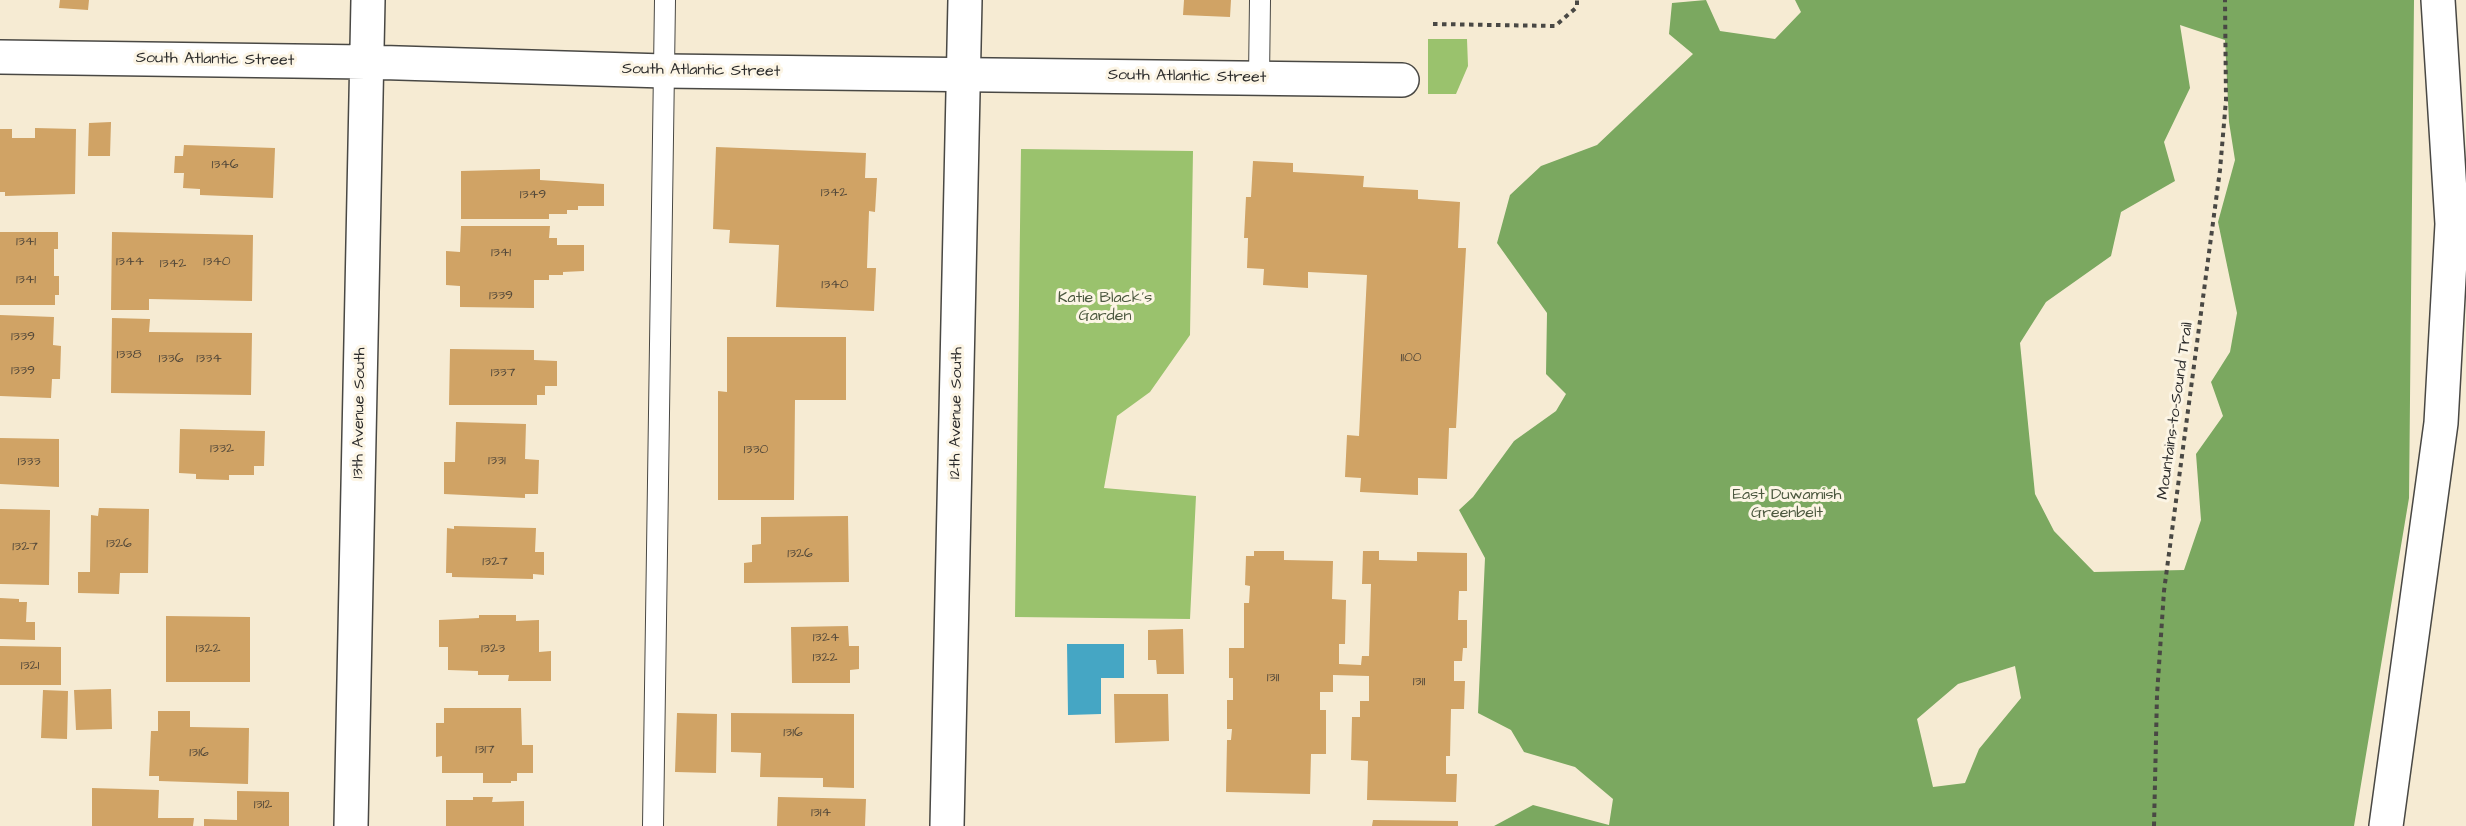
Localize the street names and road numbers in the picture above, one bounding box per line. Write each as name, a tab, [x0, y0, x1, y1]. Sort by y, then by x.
street label: South Atlantic Street	[136, 49, 294, 71]
street label: South Atlantic Street	[622, 60, 780, 82]
street label: South Atlantic Street	[1108, 66, 1266, 88]
street label: Mountains-to-Sound Trail	[2154, 321, 2198, 501]
street label: 13th Avenue South	[349, 347, 371, 479]
street label: 12th Avenue South	[946, 347, 968, 479]

